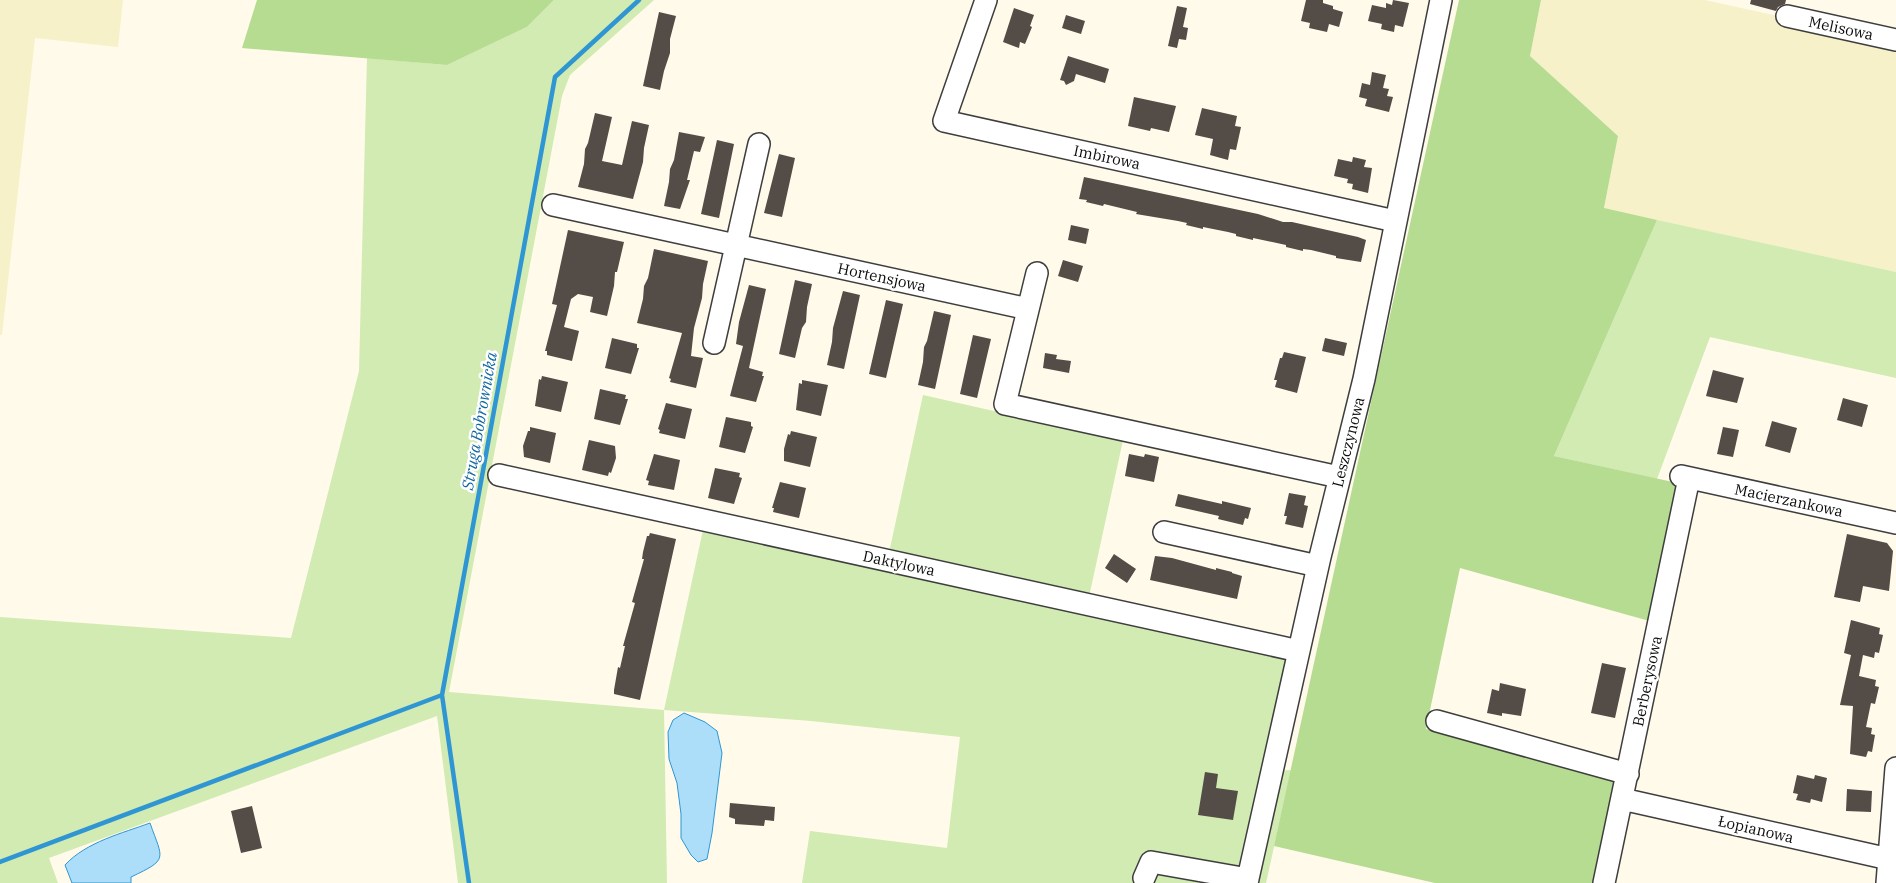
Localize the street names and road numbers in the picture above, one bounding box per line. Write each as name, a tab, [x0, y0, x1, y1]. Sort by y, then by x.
street label: Melisowa	[1807, 12, 1875, 44]
street label: Imbirowa	[1072, 141, 1142, 173]
street label: Hortensjowa	[836, 258, 928, 296]
street label: Leszczynowa	[1328, 395, 1368, 489]
street label: Macierzankowa	[1733, 479, 1845, 521]
street label: Daktylowa	[861, 546, 937, 580]
street label: Berberysowa	[1628, 634, 1666, 728]
street label: Łopianowa	[1716, 811, 1796, 847]

